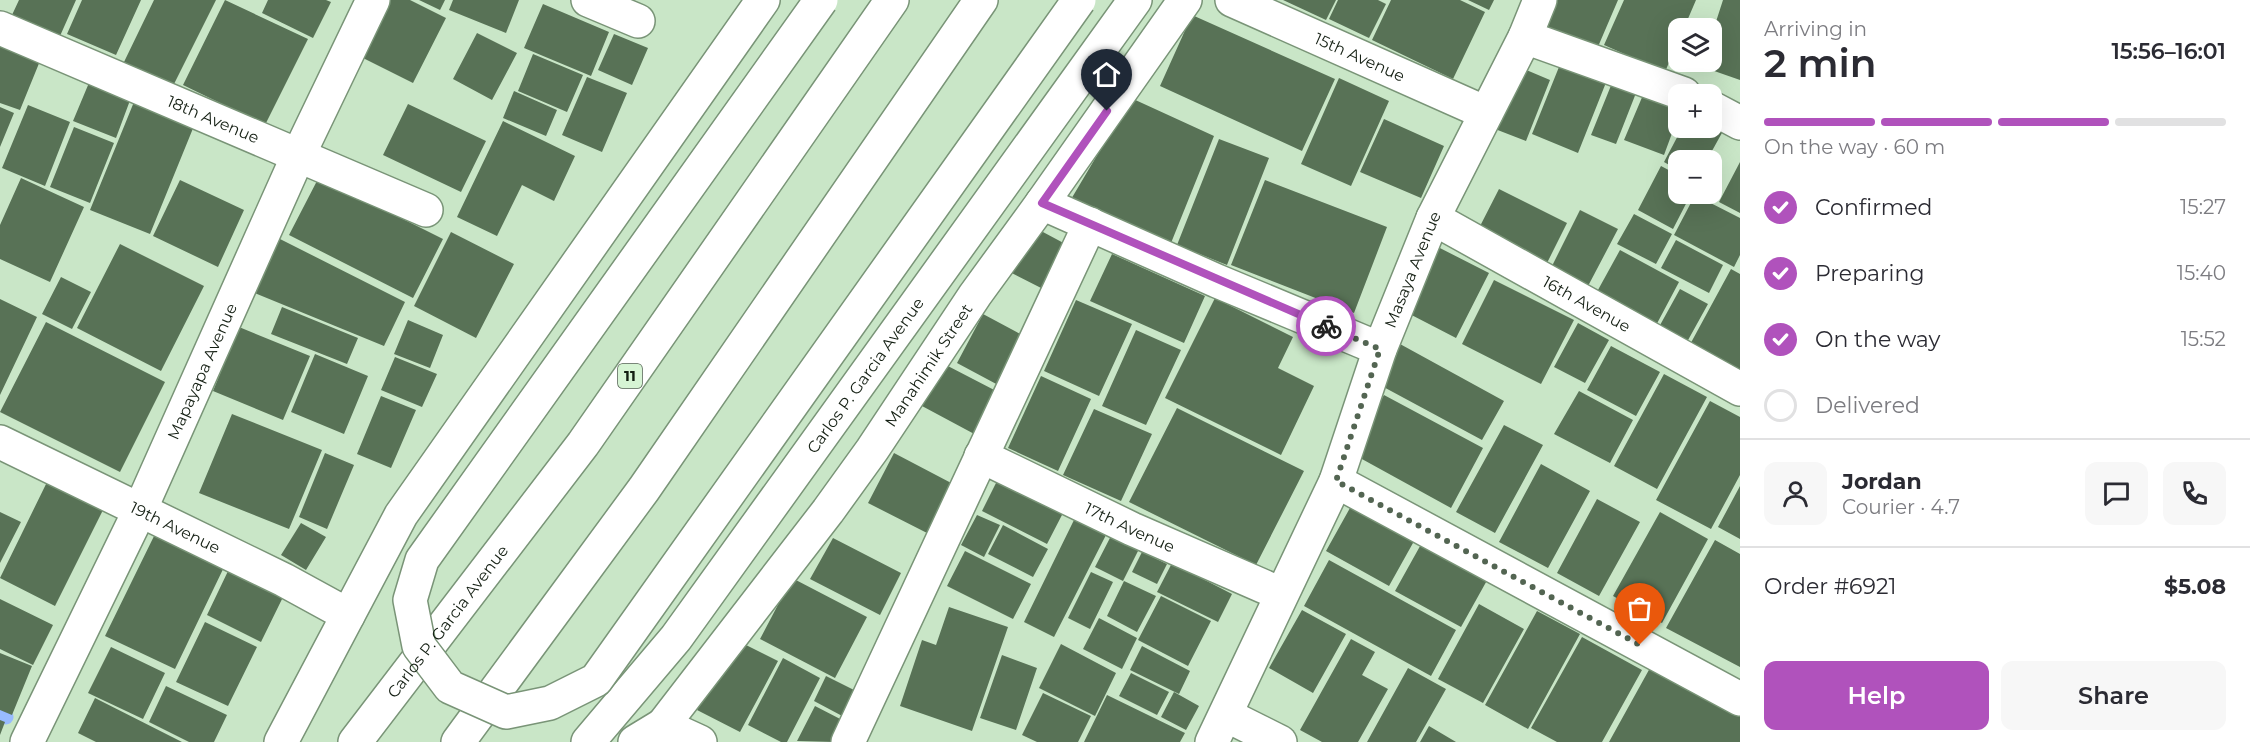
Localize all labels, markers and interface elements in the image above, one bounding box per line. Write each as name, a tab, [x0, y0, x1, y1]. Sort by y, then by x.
text: Arriving in	[1764, 17, 1867, 41]
map controls	[1668, 18, 1722, 204]
button: layers	[1668, 18, 1722, 72]
street label: 15th Avenue	[1312, 29, 1408, 86]
text: 15:56–16:01	[2111, 38, 2226, 65]
text: 2 min	[1764, 39, 1877, 87]
pin	[1081, 49, 1132, 111]
icon: home	[1090, 58, 1123, 91]
button: +	[1668, 84, 1722, 138]
street label: 18th Avenue	[164, 92, 262, 148]
text: On the way · 60 m	[1764, 135, 1945, 159]
button: −	[1668, 150, 1722, 204]
icon: check	[1764, 191, 1797, 224]
text: Confirmed	[1815, 194, 1932, 221]
text: 15:27	[2180, 195, 2226, 219]
street label: Masaya Avenue	[1381, 208, 1445, 331]
icon: check	[1764, 257, 1797, 290]
text: Preparing	[1815, 260, 1924, 287]
text: 15:40	[2177, 261, 2226, 285]
street label: 16th Avenue	[1539, 272, 1634, 336]
street label: Carlos P. Garcia Avenue	[803, 294, 928, 457]
courier	[1296, 296, 1356, 356]
street label: Mapayapa Avenue	[164, 300, 241, 443]
street label: Manahimik Street	[881, 300, 977, 431]
icon: bike	[1310, 310, 1343, 343]
icon: check	[1764, 323, 1797, 356]
text: On the way	[1815, 326, 1940, 353]
text: 15:52	[2181, 327, 2226, 351]
road number: 11	[618, 364, 642, 388]
text: Delivered	[1815, 392, 1920, 419]
button: person	[1764, 462, 1827, 525]
button: chat	[2085, 462, 2148, 525]
button: phone	[2163, 462, 2226, 525]
text: Jordan	[1842, 468, 1922, 495]
text: Courier · 4.7	[1842, 495, 1960, 519]
street label: 19th Avenue	[127, 498, 223, 558]
street label: 17th Avenue	[1082, 499, 1178, 556]
street label: Carlos P. Garcia Avenue	[383, 541, 512, 702]
text: Order #6921	[1764, 573, 1896, 600]
text: $5.08	[2164, 573, 2226, 600]
pin	[1614, 583, 1665, 645]
icon: bag	[1623, 592, 1656, 625]
button: Help	[1764, 661, 1989, 730]
button: Share	[2001, 661, 2226, 730]

